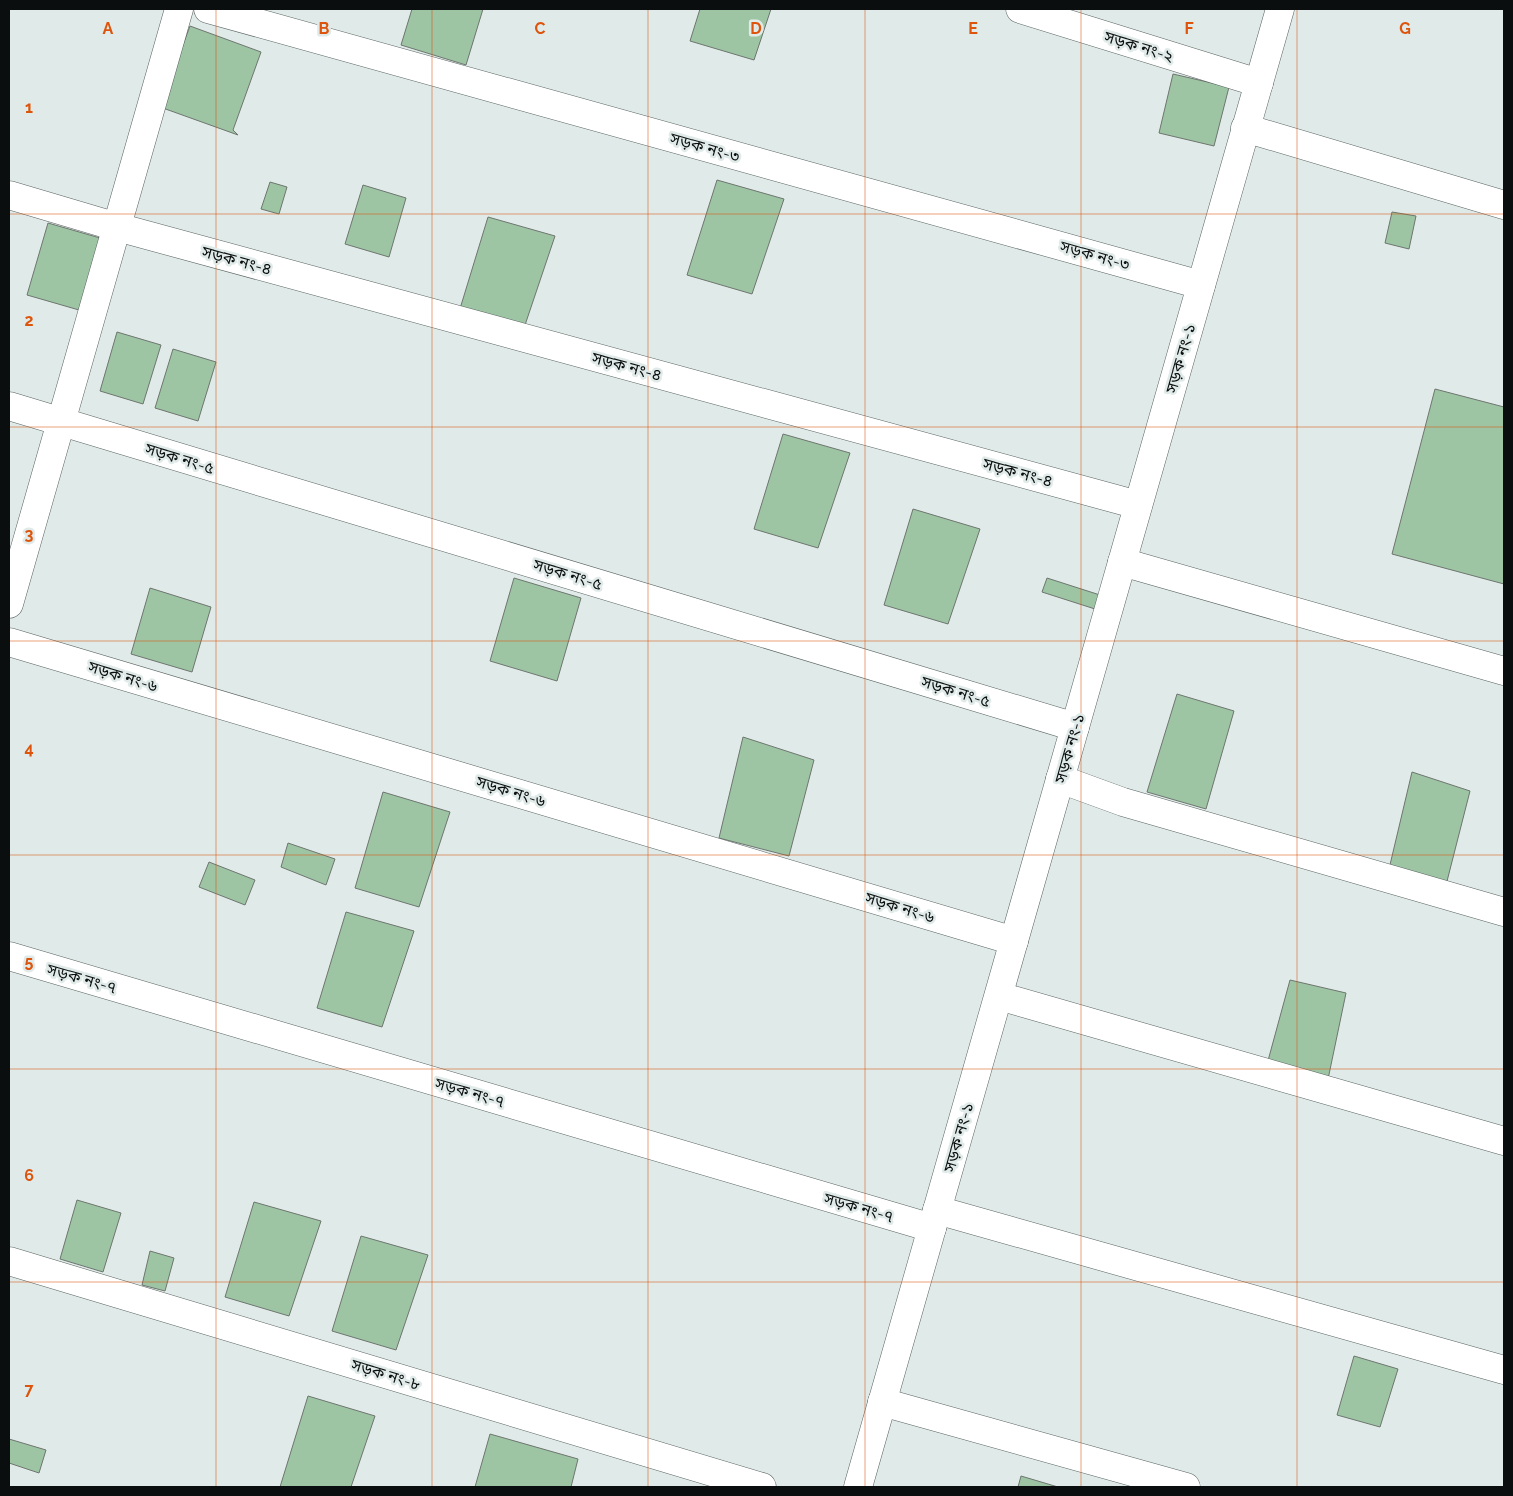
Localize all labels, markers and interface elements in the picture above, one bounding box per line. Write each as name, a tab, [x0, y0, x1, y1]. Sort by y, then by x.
text: A	[103, 19, 114, 38]
text: B	[319, 19, 330, 38]
text: C	[535, 19, 546, 38]
text: D	[750, 19, 762, 38]
text: E	[968, 19, 978, 38]
text: F	[1184, 19, 1194, 38]
text: G	[1399, 19, 1411, 38]
street label: সড়ক নং-২	[1101, 27, 1176, 66]
text: 1	[25, 98, 33, 117]
street label: সড়ক নং-৩	[667, 128, 742, 167]
street label: সড়ক নং-৩	[1057, 236, 1132, 275]
street label: সড়ক নং-৪	[199, 242, 274, 279]
text: 2	[24, 311, 34, 330]
street label: সড়ক নং-১	[1161, 321, 1199, 396]
street label: সড়ক নং-৪	[589, 348, 664, 385]
street label: সড়ক নং-৫	[142, 439, 217, 478]
street label: সড়ক নং-৪	[980, 454, 1055, 491]
text: 3	[25, 525, 34, 544]
street label: সড়ক নং-৫	[530, 555, 605, 594]
street label: সড়ক নং-৬	[85, 657, 160, 696]
street label: সড়ক নং-৫	[918, 672, 993, 711]
street label: সড়ক নং-১	[1050, 711, 1088, 786]
text: 4	[24, 739, 34, 758]
street label: সড়ক নং-৬	[473, 772, 548, 811]
street label: সড়ক নং-৬	[862, 888, 937, 927]
text: 5	[25, 952, 34, 971]
street label: সড়ক নং-৭	[44, 959, 119, 997]
street label: সড়ক নং-৭	[432, 1073, 507, 1111]
street label: সড়ক নং-১	[939, 1100, 977, 1175]
text: 6	[24, 1166, 34, 1185]
street label: সড়ক নং-৭	[821, 1188, 896, 1226]
street label: সড়ক নং-৮	[348, 1355, 423, 1394]
text: 7	[25, 1380, 34, 1399]

